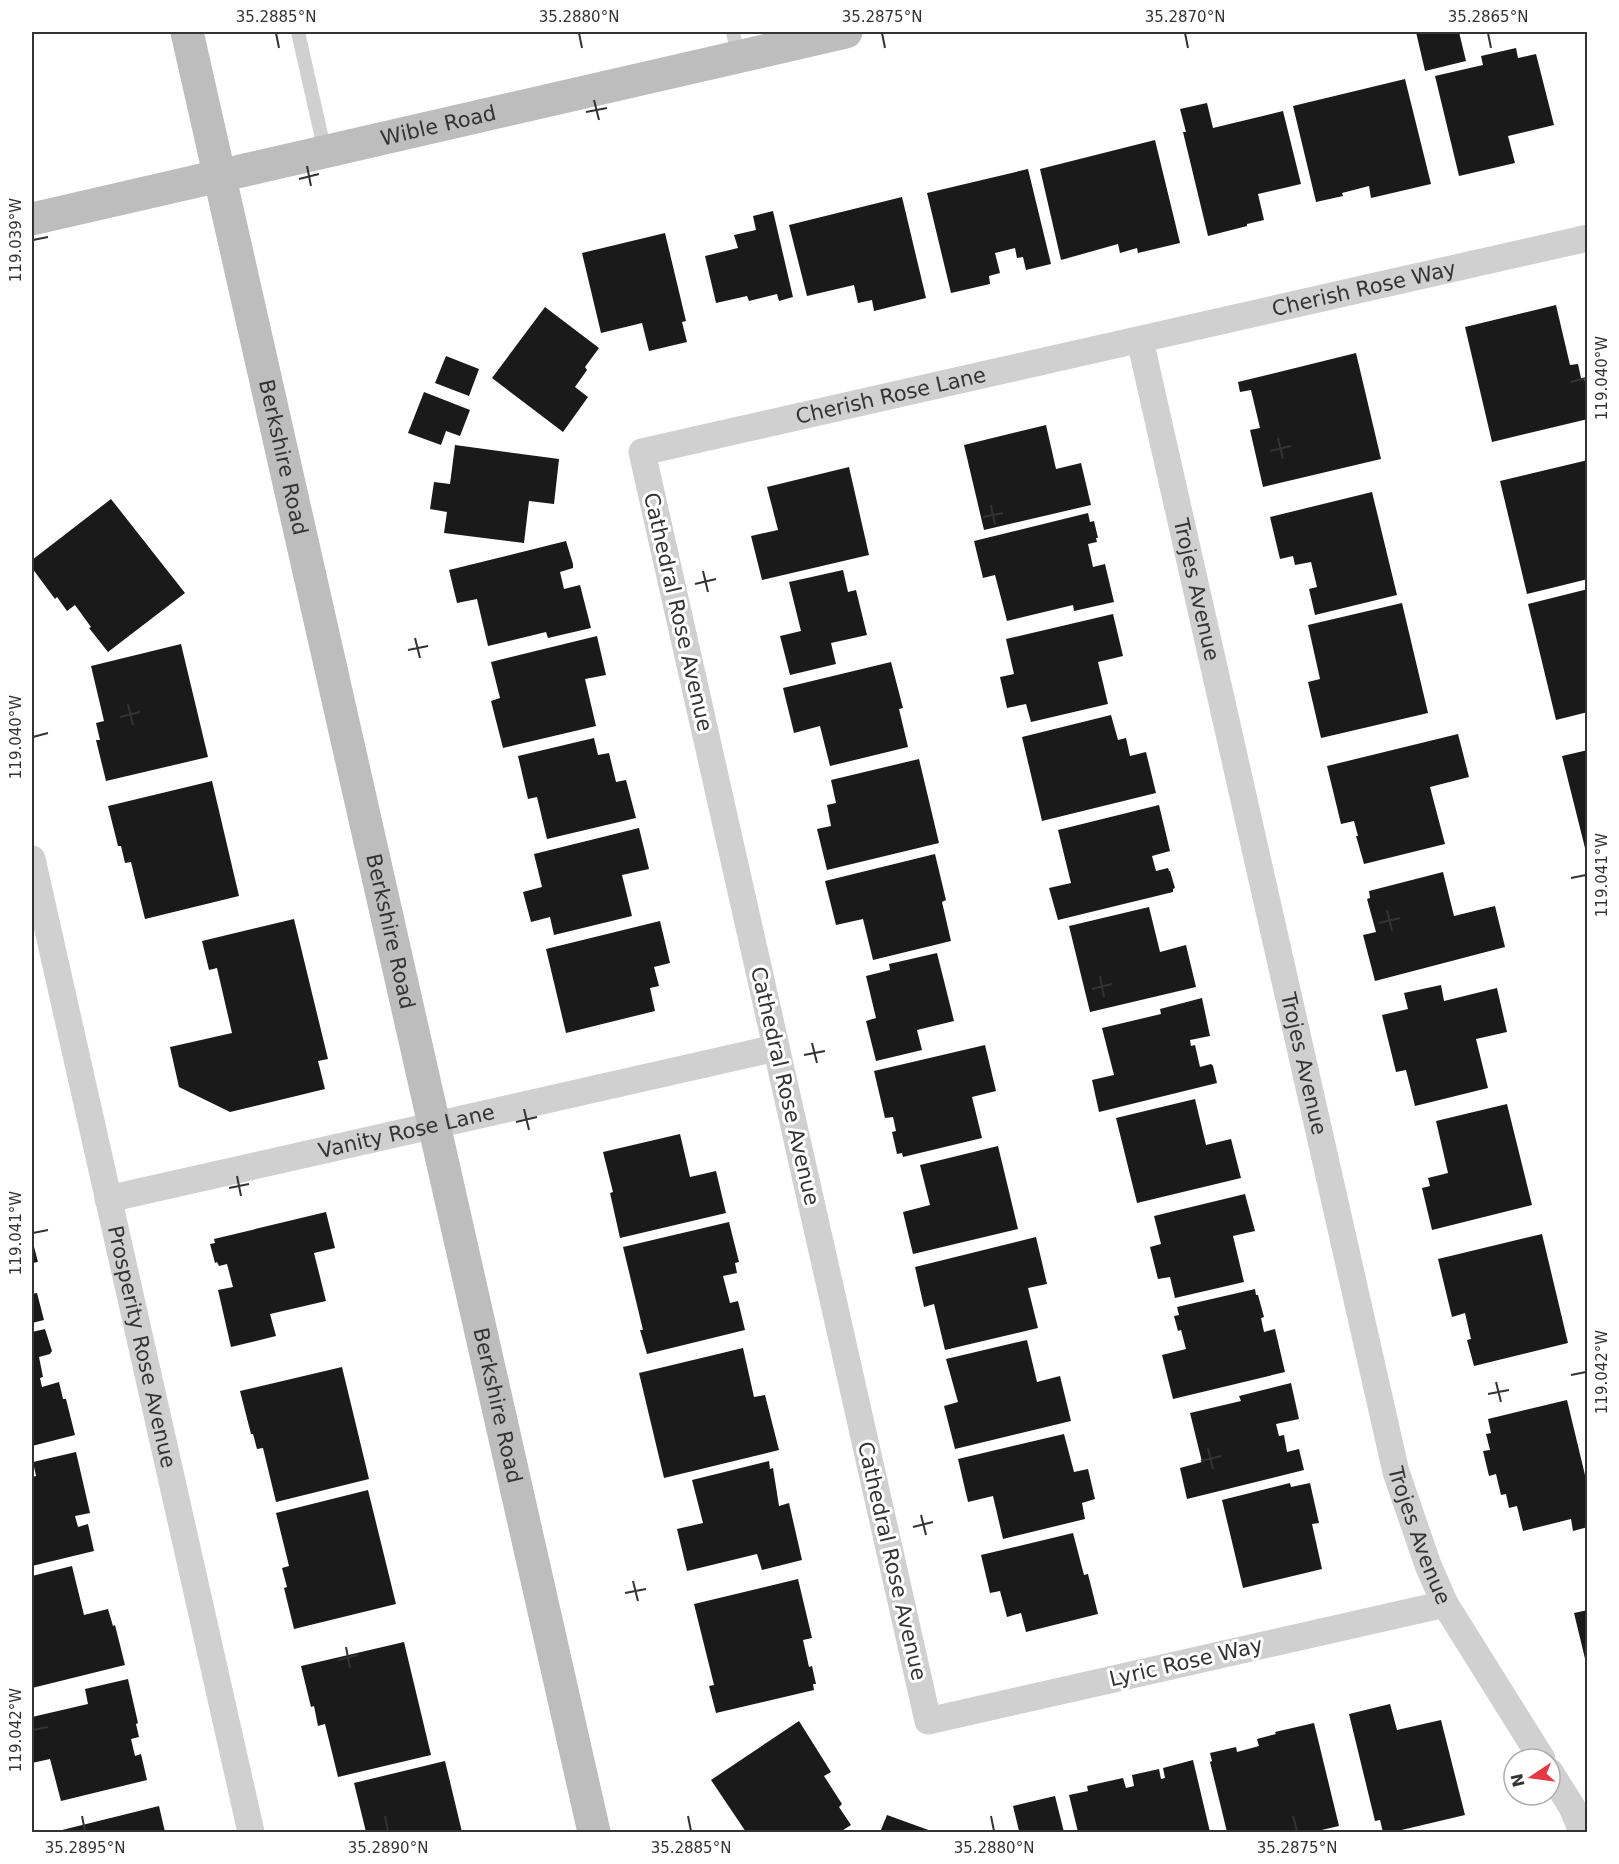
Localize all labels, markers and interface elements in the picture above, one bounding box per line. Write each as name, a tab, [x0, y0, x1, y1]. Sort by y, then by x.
text: 35.2885°N	[236, 8, 316, 26]
text: 35.2880°N	[539, 8, 619, 26]
text: 35.2875°N	[842, 8, 922, 26]
text: 35.2870°N	[1145, 8, 1225, 26]
text: 35.2865°N	[1448, 8, 1528, 26]
street label: Wible Road	[378, 101, 498, 151]
text: 119.039°W	[7, 198, 25, 282]
street label: Cherish Rose Way	[1269, 256, 1458, 321]
text: 119.040°W	[1593, 336, 1611, 420]
street label: Cherish Rose Lane	[793, 363, 988, 429]
street label: Berkshire Road	[254, 377, 312, 537]
street label: Cathedral Rose Avenue	[639, 490, 717, 734]
street label: Trojes Avenue	[1169, 515, 1224, 663]
text: 119.040°W	[7, 695, 25, 779]
text: 119.041°W	[1593, 833, 1611, 917]
street label: Berkshire Road	[361, 851, 420, 1011]
street label: Cathedral Rose Avenue	[746, 964, 824, 1208]
street label: Trojes Avenue	[1276, 989, 1331, 1137]
street label: Vanity Rose Lane	[316, 1100, 497, 1163]
text: 119.041°W	[7, 1191, 25, 1275]
street label: Prosperity Rose Avenue	[103, 1223, 181, 1470]
street label: Berkshire Road	[468, 1325, 527, 1485]
text: 119.042°W	[1593, 1330, 1611, 1414]
street label: Cathedral Rose Avenue	[853, 1439, 931, 1683]
street label: Trojes Avenue	[1383, 1463, 1456, 1608]
street label: Lyric Rose Way	[1107, 1633, 1265, 1691]
text: 119.042°W	[7, 1688, 25, 1772]
north arrow	[1502, 1747, 1562, 1807]
text: N	[1507, 1772, 1529, 1789]
text: 35.2895°N	[45, 1839, 125, 1857]
text: 35.2890°N	[348, 1839, 428, 1857]
text: 35.2885°N	[651, 1839, 731, 1857]
text: 35.2880°N	[954, 1839, 1034, 1857]
text: 35.2875°N	[1257, 1839, 1337, 1857]

